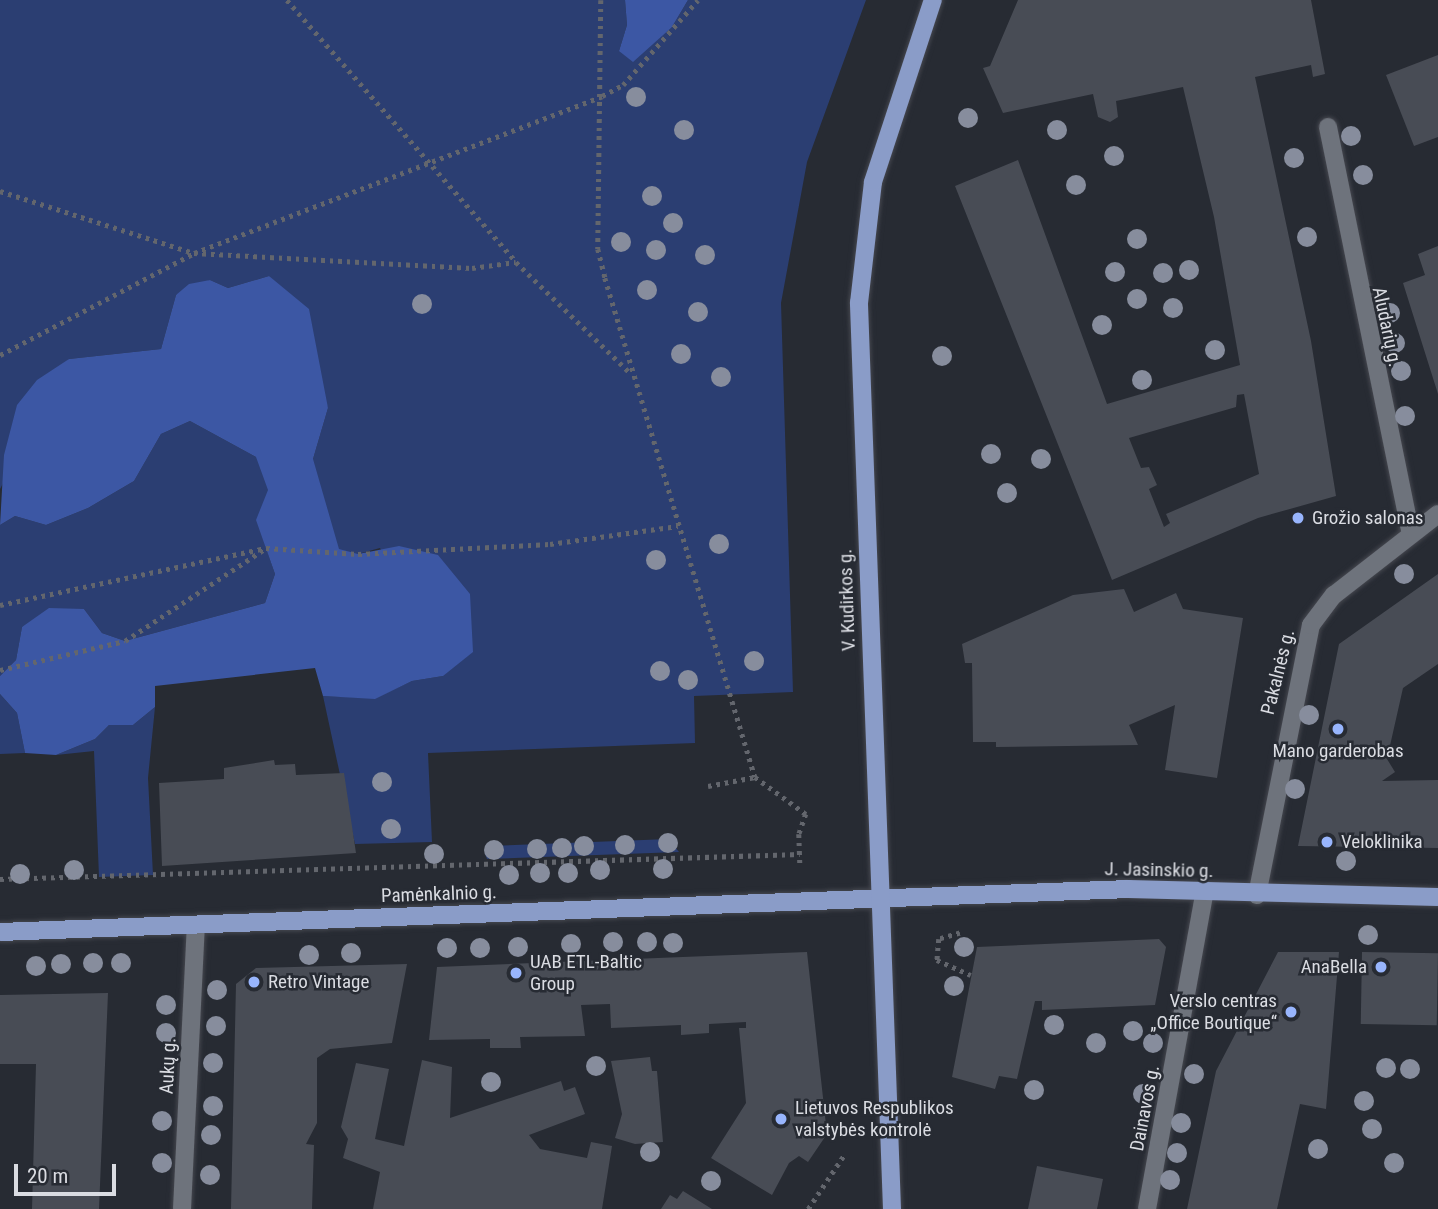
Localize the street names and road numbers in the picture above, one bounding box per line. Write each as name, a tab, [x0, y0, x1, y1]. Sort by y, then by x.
street label: Aludarių g.	[1367, 285, 1407, 369]
street label: V. Kudirkos g.	[834, 548, 860, 652]
street label: Pakalnės g.	[1256, 627, 1300, 717]
street label: J. Jasinskio g.	[1104, 858, 1214, 882]
street label: Pamėnkalnio g.	[381, 881, 497, 907]
street label: Aukų g.	[155, 1037, 181, 1095]
street label: Dainavos g.	[1125, 1063, 1165, 1153]

